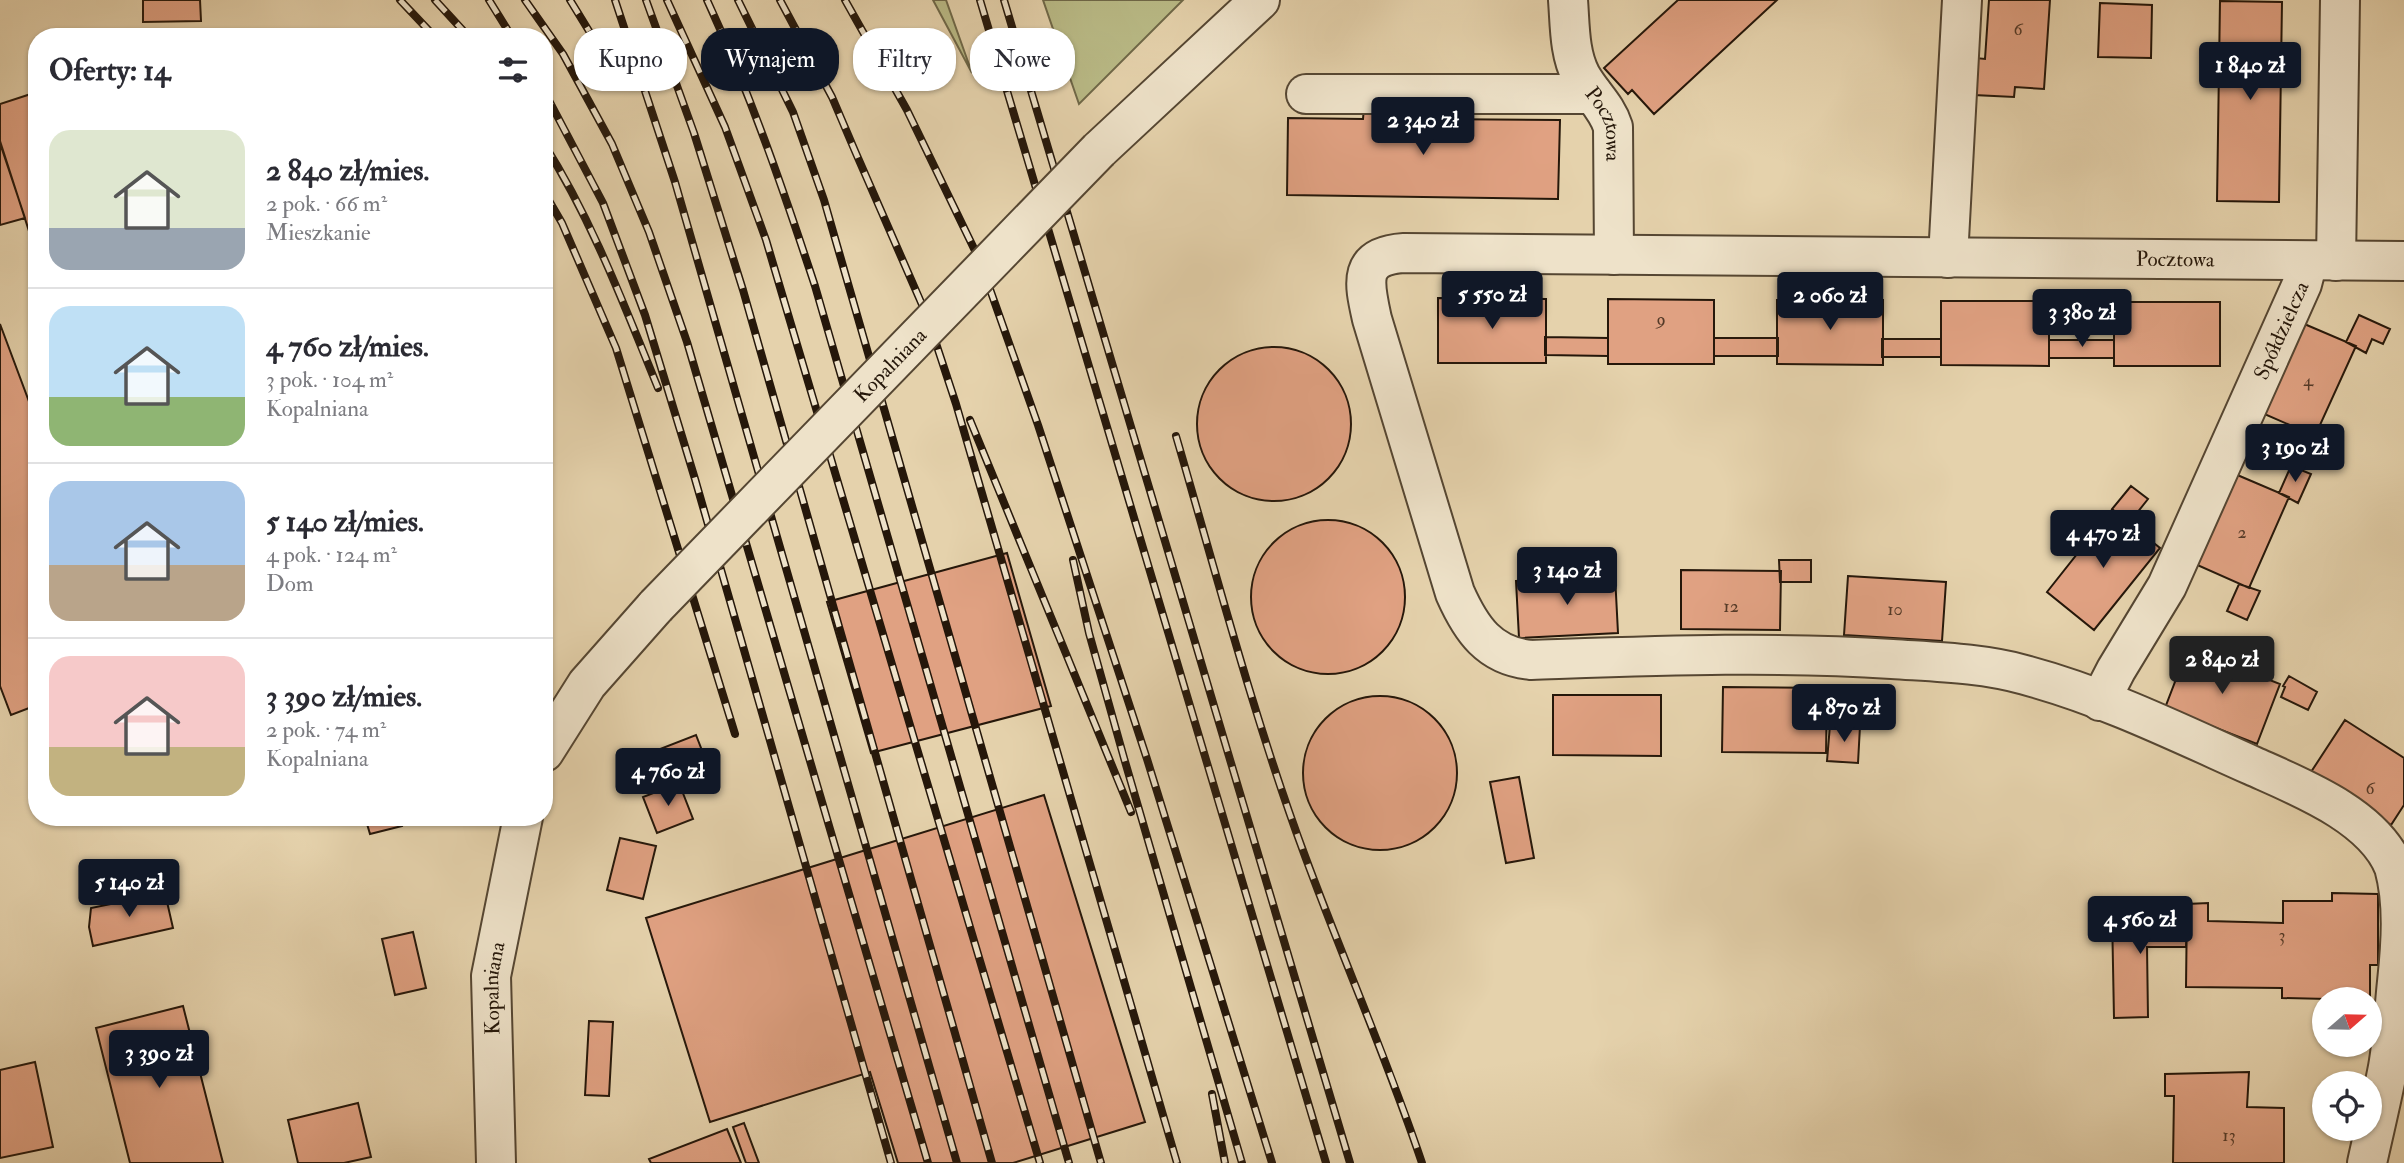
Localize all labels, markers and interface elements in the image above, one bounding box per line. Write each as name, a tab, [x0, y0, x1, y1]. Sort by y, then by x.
house number: 6	[2013, 18, 2023, 41]
chip: Kupno	[574, 28, 687, 91]
chip: Wynajem	[701, 28, 839, 91]
chip: Filtry	[853, 28, 956, 91]
chip: Nowe	[970, 28, 1075, 91]
pin: 1 840 zł	[2178, 42, 2322, 102]
text: 1 840 zł	[2215, 50, 2285, 79]
icon: filters	[494, 51, 532, 89]
text: Oferty: 14	[49, 52, 170, 89]
street label: Pocztowa	[1579, 81, 1626, 162]
pin: 2 340 zł	[1351, 97, 1495, 157]
text: 2 340 zł	[1387, 105, 1459, 134]
text: 2 840 zł/mies.	[266, 152, 429, 189]
icon: home	[105, 158, 189, 242]
text: 2 pok. · 66 m²	[266, 189, 387, 218]
text: Mieszkanie	[266, 218, 371, 247]
street label: Pocztowa	[2136, 246, 2215, 273]
pin: 5 550 zł	[1420, 272, 1564, 331]
pin: 2 060 zł	[1758, 272, 1902, 332]
street label: Spółdzielcza	[2248, 277, 2316, 384]
text: 5 550 zł	[1458, 279, 1526, 308]
text: 2 060 zł	[1793, 280, 1867, 309]
pin: 3 380 zł	[2010, 290, 2154, 349]
text: 3 380 zł	[2049, 297, 2115, 326]
house number: 9	[1654, 308, 1666, 331]
street label: Kopalniana	[848, 322, 933, 408]
text: 4 760 zł/mies.	[266, 328, 429, 365]
icon: home	[105, 334, 189, 418]
text: 3 pok. · 104 m²	[266, 365, 393, 394]
house number: 4	[2303, 369, 2314, 392]
text: Kopalniana	[266, 394, 368, 423]
pin: 3 190 zł	[2223, 424, 2367, 484]
text: 3 190 zł	[2261, 432, 2329, 461]
text: 5 140 zł/mies.	[266, 503, 424, 540]
icon: home	[105, 509, 189, 593]
pin: 4 470 zł	[2031, 510, 2175, 570]
text: 4 470 zł	[2066, 518, 2140, 547]
house number: 2	[2237, 521, 2247, 544]
text: 4 pok. · 124 m²	[266, 540, 397, 569]
pin: 3 140 zł	[1495, 548, 1639, 607]
text: 3 140 zł	[1533, 555, 1601, 584]
text: Dom	[266, 569, 314, 598]
house number: 12	[1723, 595, 1739, 618]
house number: 10	[1887, 598, 1903, 621]
pin: 2 840 zł	[2150, 636, 2294, 696]
text: 2 840 zł	[2185, 644, 2259, 673]
text: 3 390 zł/mies.	[266, 678, 422, 715]
icon: home	[105, 684, 189, 768]
pin: 4 870 zł	[1772, 684, 1916, 744]
text: 4 870 zł	[1808, 692, 1880, 721]
text: 2 pok. · 74 m²	[266, 715, 386, 744]
text: Kopalniana	[266, 744, 368, 773]
pin: 4 760 zł	[596, 748, 740, 808]
text: 4 760 zł	[631, 756, 705, 785]
house number: 6	[2365, 777, 2375, 800]
pin: 5 140 zł	[57, 860, 201, 919]
text: 5 140 zł	[94, 867, 164, 896]
pin: 4 560 zł	[2068, 897, 2212, 956]
text: 4 560 zł	[2104, 904, 2176, 933]
house number: 3	[2279, 924, 2285, 947]
street label: Kopalniana	[478, 939, 512, 1035]
north arrow	[2312, 987, 2382, 1057]
map controls	[2312, 987, 2382, 1141]
pin: 3 390 zł	[87, 1030, 231, 1090]
text: 3 390 zł	[125, 1038, 193, 1067]
button: locate	[2312, 1071, 2382, 1141]
house number: 13	[2222, 1124, 2236, 1147]

